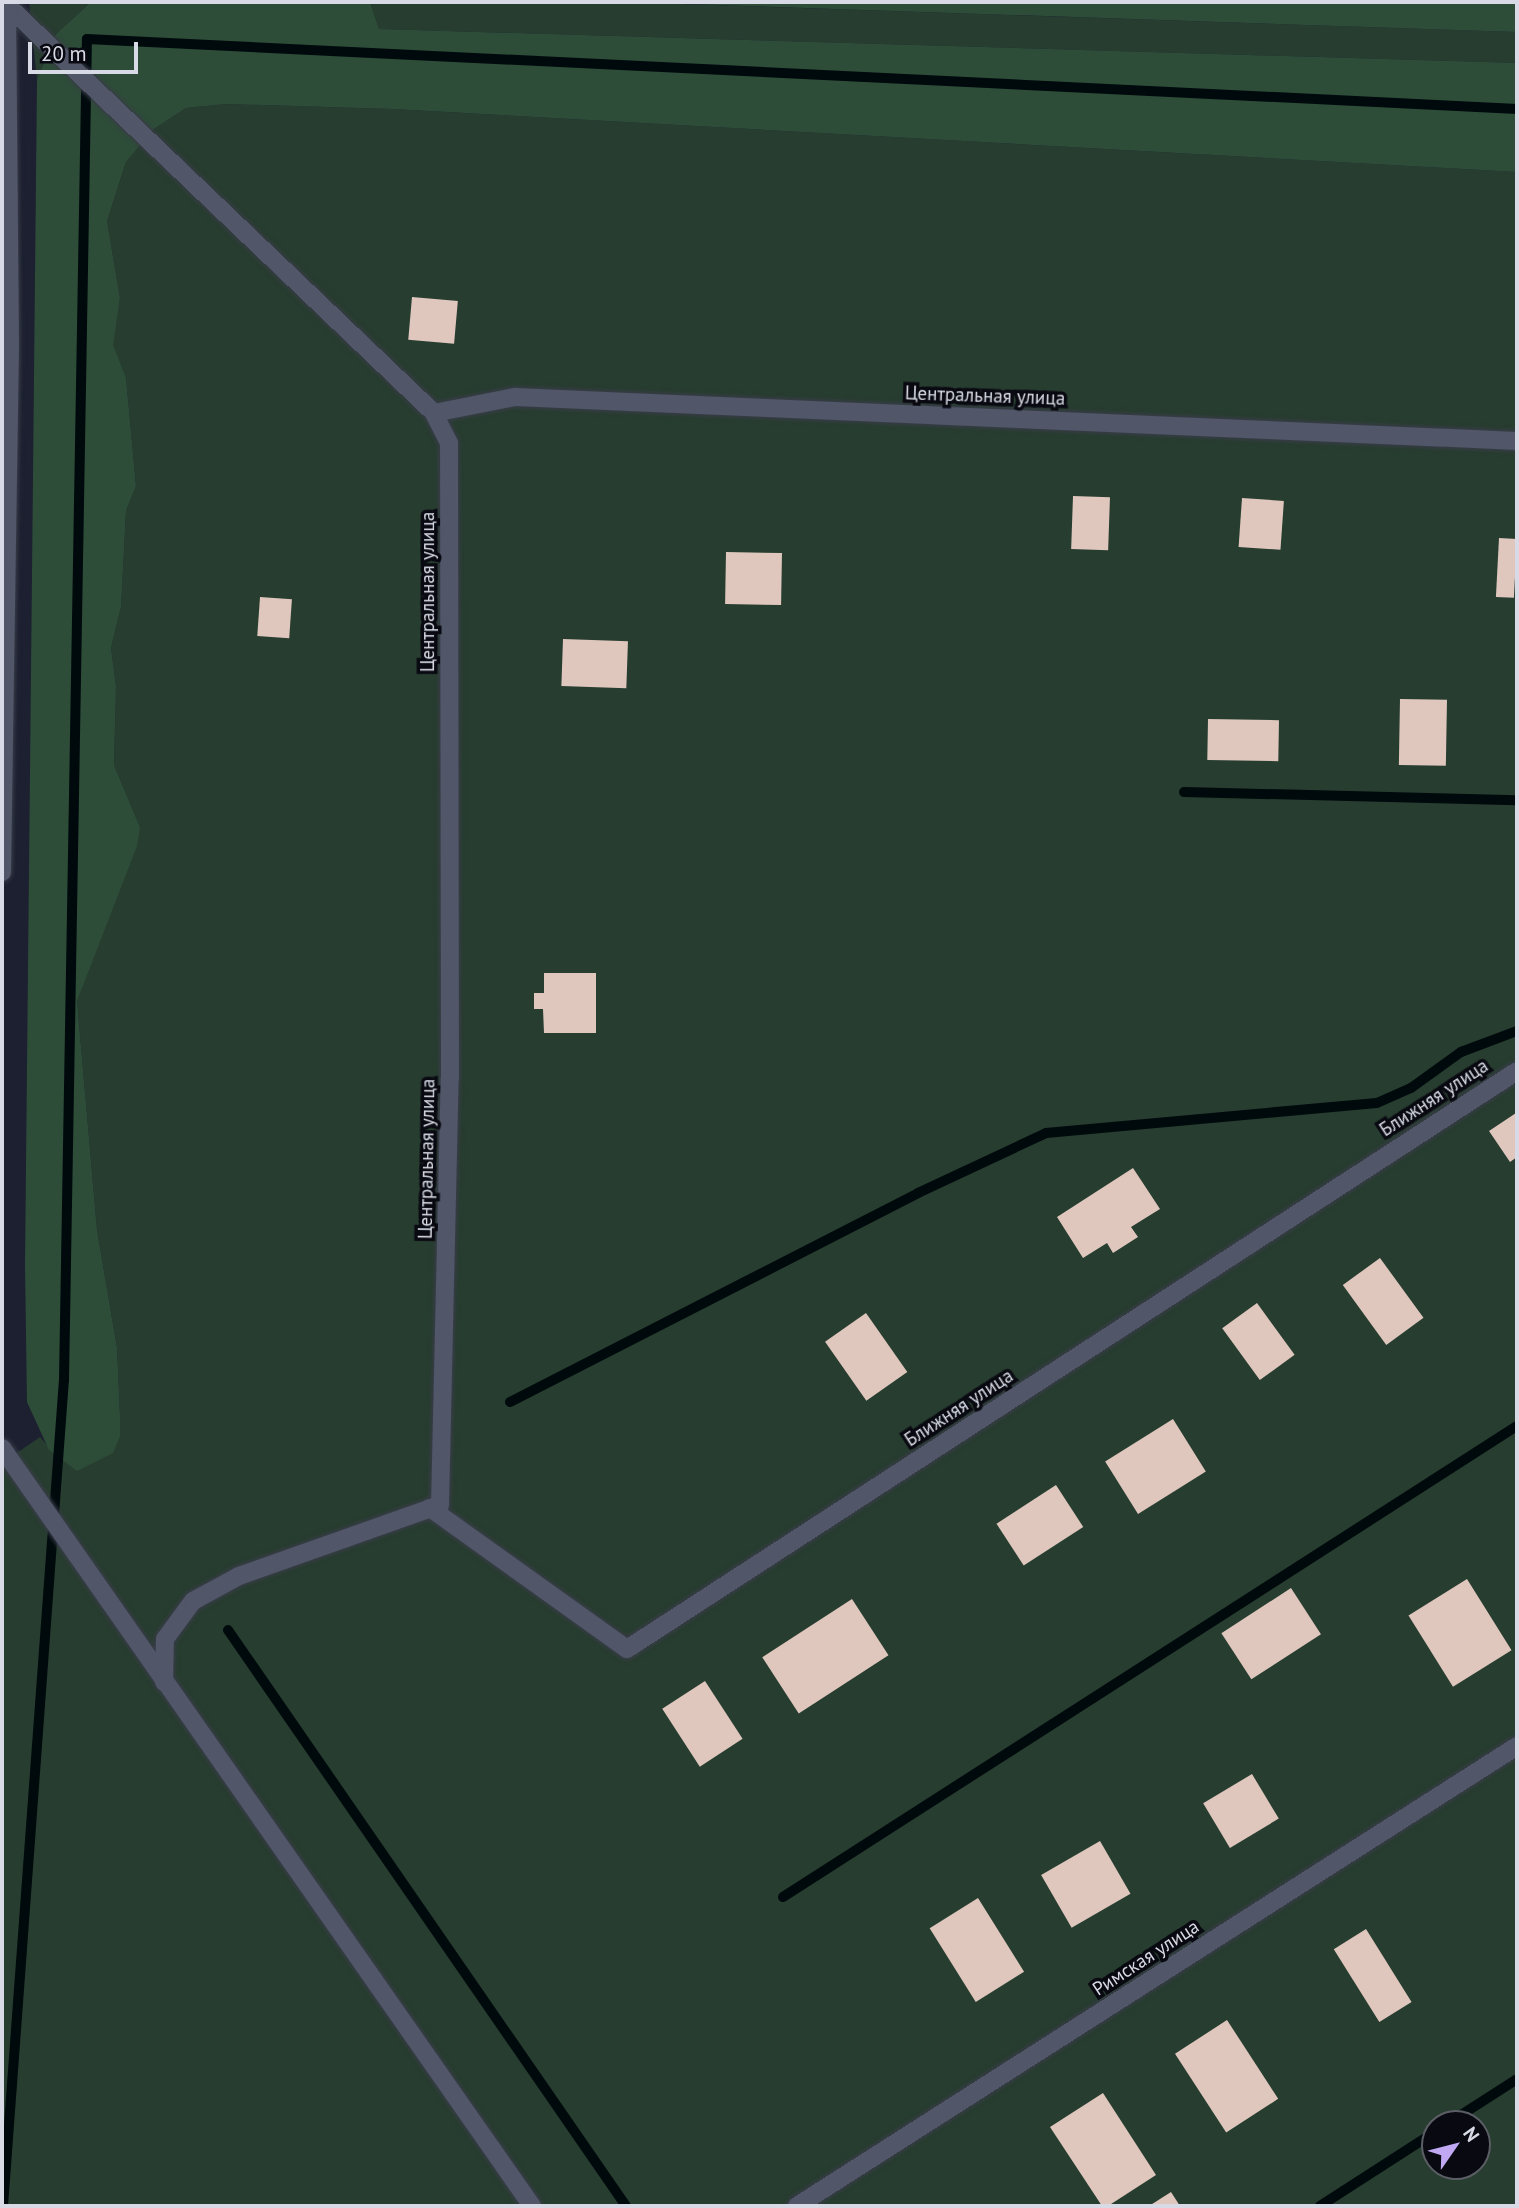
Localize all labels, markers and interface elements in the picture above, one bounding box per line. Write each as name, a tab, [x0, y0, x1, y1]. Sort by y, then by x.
scale bar	[32, 28, 142, 72]
text: 20 m	[41, 40, 87, 67]
street label: Центральная улица	[904, 382, 1066, 410]
street label: Центральная улица	[417, 512, 439, 672]
street label: Ближняя улица	[1376, 1054, 1492, 1142]
street label: Центральная улица	[414, 1079, 440, 1239]
street label: Ближняя улица	[901, 1364, 1017, 1452]
street label: Римская улица	[1089, 1915, 1203, 2001]
north arrow	[1421, 2110, 1491, 2180]
text: N	[1458, 2122, 1485, 2146]

